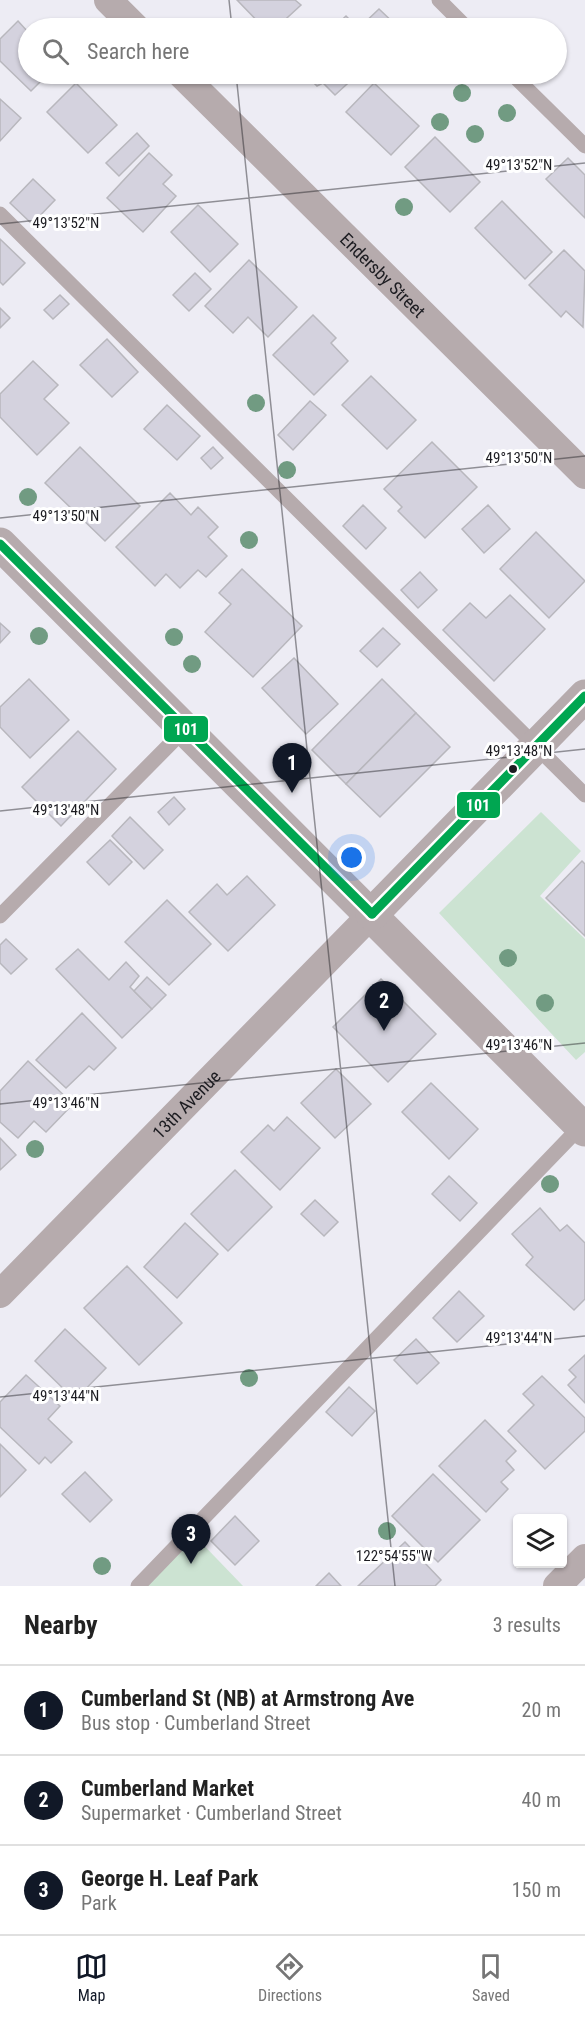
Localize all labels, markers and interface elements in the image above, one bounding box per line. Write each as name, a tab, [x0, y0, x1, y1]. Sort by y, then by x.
search box	[18, 18, 567, 84]
icon: search	[39, 35, 72, 68]
text: Search here	[87, 39, 189, 64]
text: 49°13'52"N	[486, 156, 552, 174]
text: 49°13'52"N	[33, 214, 99, 232]
street label: Endersby Street	[336, 228, 430, 321]
text: 49°13'50"N	[486, 449, 552, 467]
text: 49°13'50"N	[33, 507, 99, 525]
line badge: 101	[163, 715, 209, 743]
text: 101	[174, 720, 198, 739]
text: 49°13'48"N	[486, 742, 552, 760]
pin: 1	[272, 744, 312, 793]
unlabelled marker	[507, 763, 519, 775]
line badge: 101	[456, 791, 501, 819]
text: 101	[466, 796, 490, 815]
text: 49°13'48"N	[33, 801, 99, 819]
your location	[337, 843, 366, 872]
pin: 2	[364, 982, 404, 1031]
text: 49°13'46"N	[486, 1036, 552, 1054]
street label: 13th Avenue	[148, 1065, 224, 1143]
text: 49°13'46"N	[33, 1094, 99, 1112]
text: 49°13'44"N	[486, 1329, 552, 1347]
text: 49°13'44"N	[33, 1387, 99, 1405]
pin: 3	[172, 1514, 210, 1564]
map controls	[513, 1514, 567, 1568]
button: layers	[513, 1514, 567, 1568]
text: 122°54'55"W	[356, 1547, 433, 1565]
text: Nearby	[24, 1610, 98, 1640]
text: 3 results	[493, 1613, 561, 1637]
text: Cumberland St (NB) at Armstrong Ave	[81, 1686, 414, 1711]
text: 1	[38, 1698, 49, 1722]
text: 20 m	[522, 1698, 561, 1722]
text: Bus stop · Cumberland Street	[81, 1711, 311, 1735]
text: Cumberland Market	[81, 1776, 254, 1801]
text: 2	[38, 1788, 49, 1812]
text: 40 m	[522, 1788, 561, 1812]
text: Supermarket · Cumberland Street	[81, 1801, 342, 1825]
text: George H. Leaf Park	[81, 1866, 258, 1891]
text: 3	[38, 1878, 49, 1902]
text: 150 m	[512, 1878, 561, 1902]
text: Park	[81, 1891, 117, 1915]
tab: Map	[75, 1950, 108, 2005]
tab: Directions	[258, 1950, 322, 2005]
tab: Saved	[472, 1950, 510, 2005]

